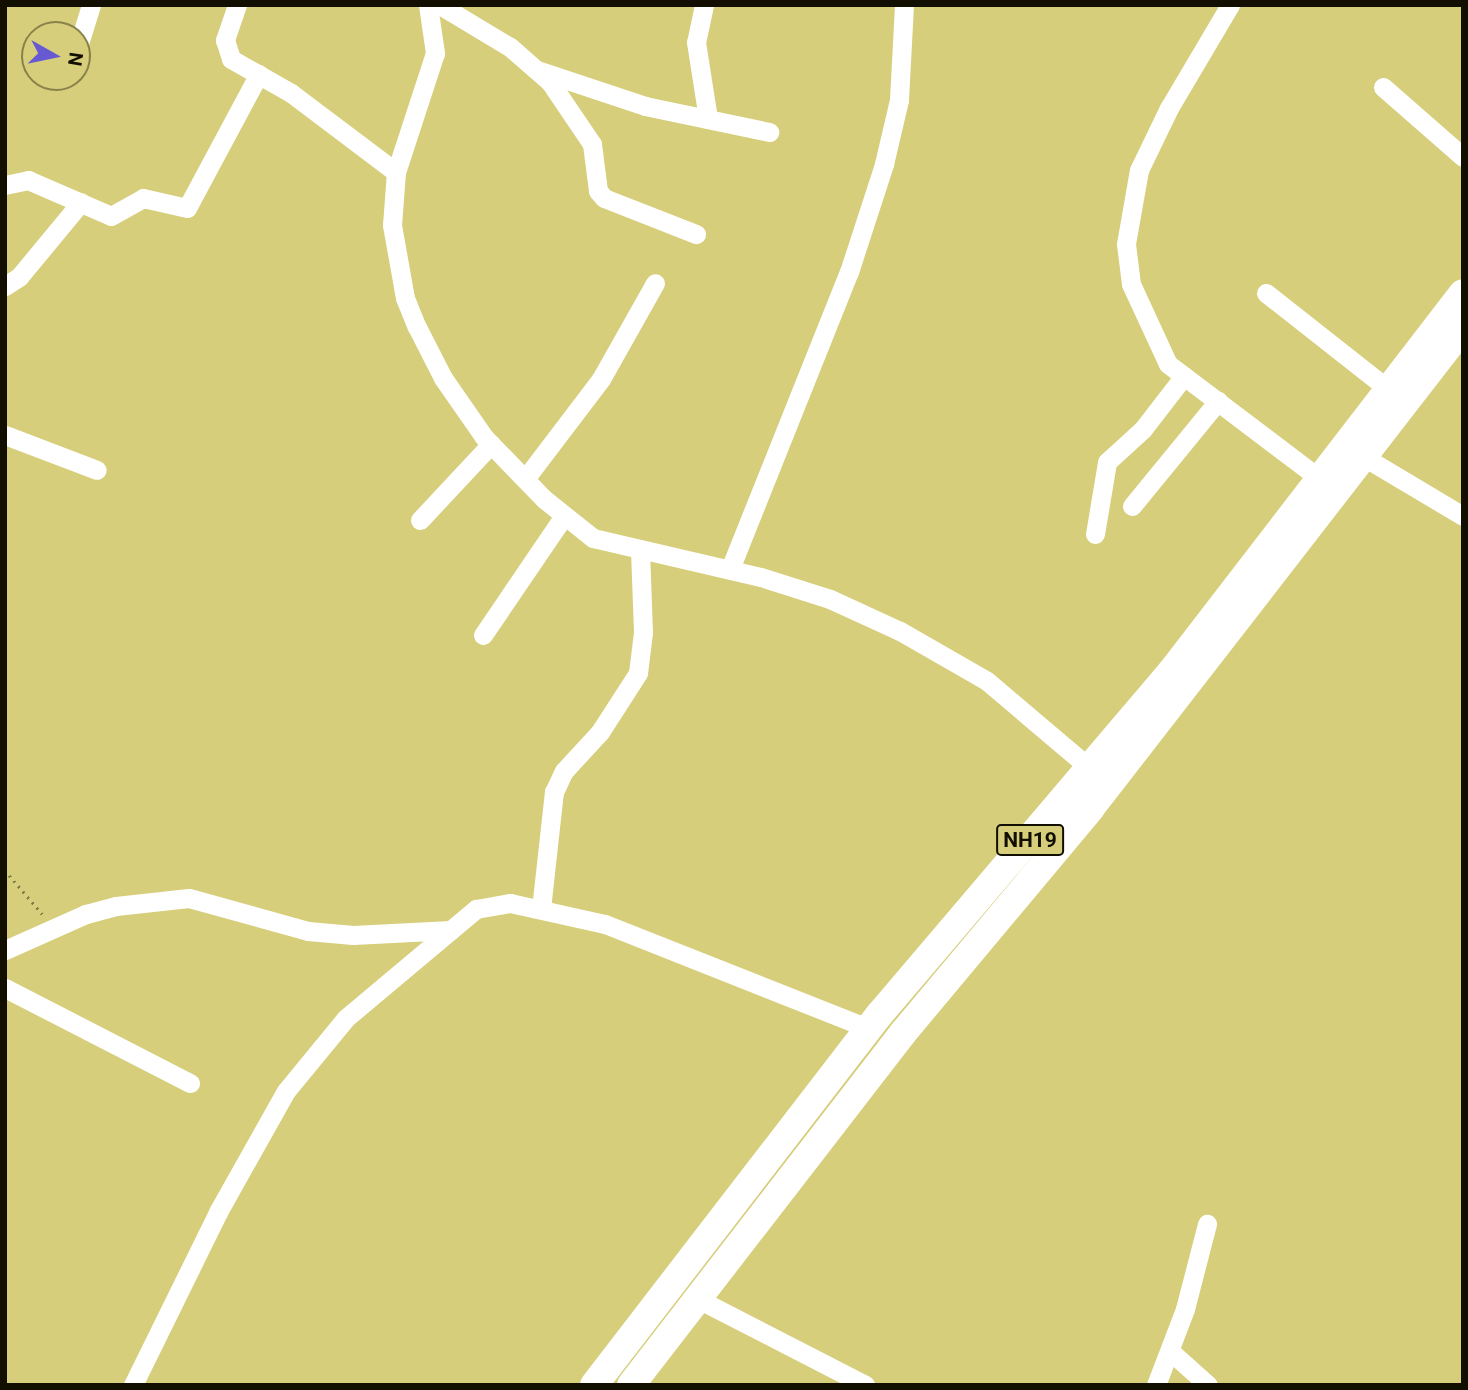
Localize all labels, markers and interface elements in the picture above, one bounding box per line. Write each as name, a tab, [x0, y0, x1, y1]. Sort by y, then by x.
north arrow	[21, 21, 91, 91]
text: N	[63, 51, 88, 67]
road number: NH19	[995, 822, 1065, 858]

